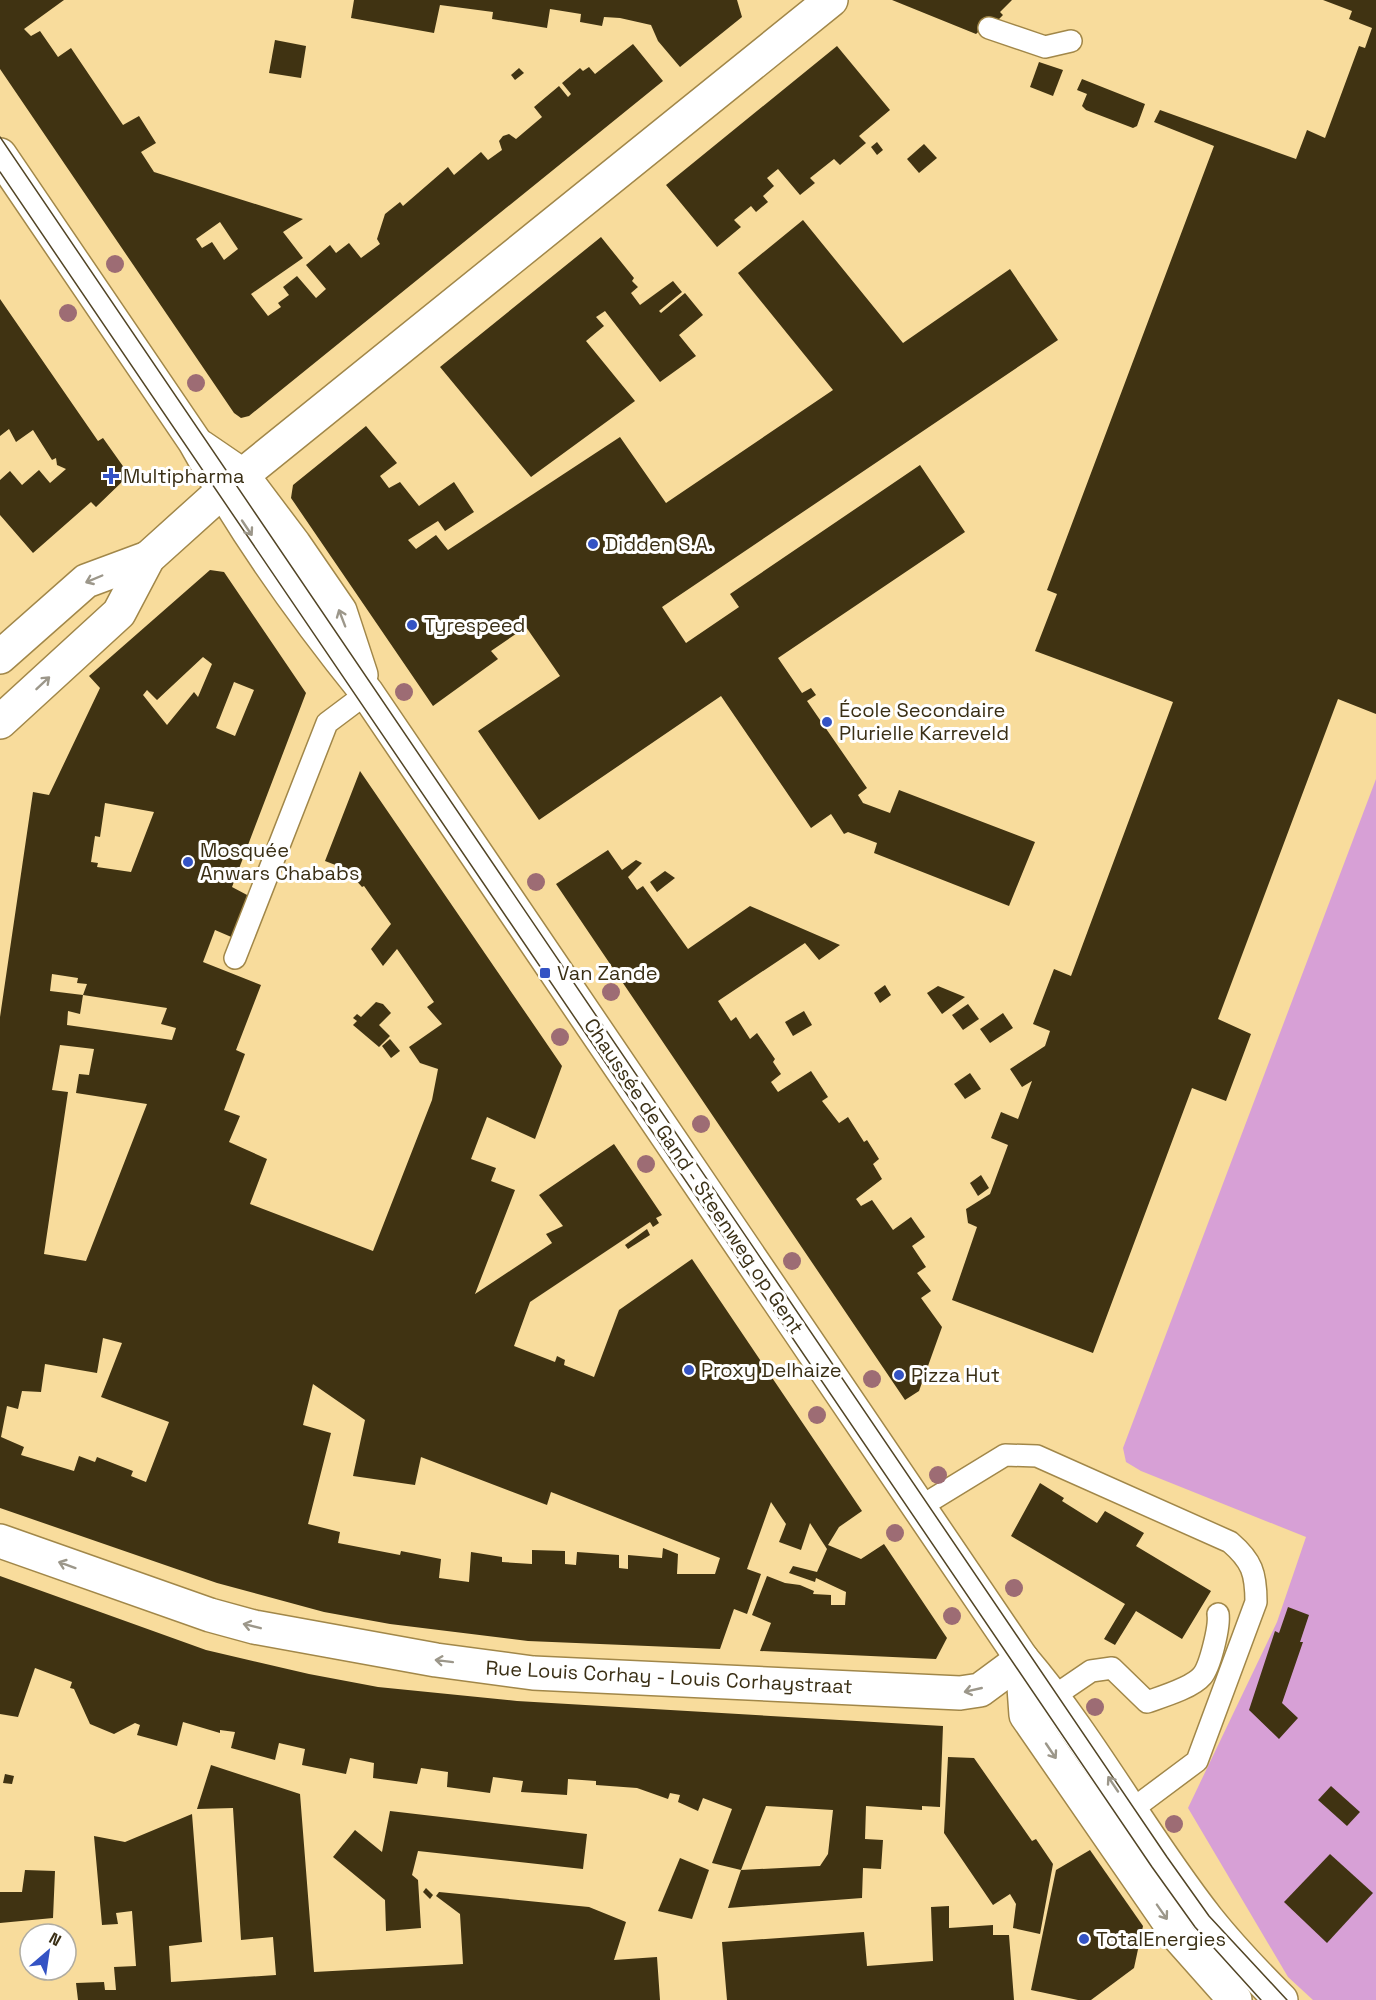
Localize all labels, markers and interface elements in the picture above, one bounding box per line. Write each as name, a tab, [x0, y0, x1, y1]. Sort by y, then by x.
place label: Multipharma	[123, 463, 244, 489]
marker: Multipharma	[104, 469, 118, 483]
one-way arrow	[241, 519, 253, 536]
place label: Didden S.A.	[605, 531, 713, 557]
marker: Didden S.A.	[586, 537, 600, 551]
one-way arrow	[85, 574, 103, 585]
one-way arrow	[335, 609, 346, 627]
place label: Tyrespeed	[424, 612, 525, 638]
marker: Tyrespeed	[405, 618, 419, 632]
one-way arrow	[35, 676, 50, 690]
place label: École Secondaire Plurielle Karreveld	[839, 697, 1009, 746]
marker: École Secondaire Plurielle Karreveld	[820, 715, 834, 729]
place label: Mosquée Anwars Chababs	[200, 837, 360, 886]
marker: Mosquée Anwars Chababs	[181, 855, 195, 869]
place label: Van Zande	[557, 960, 658, 986]
marker: Van Zande	[538, 966, 552, 980]
street label: Chaussée de Gand - Steenweg op Gent	[578, 1013, 810, 1339]
place label: Proxy Delhaize	[701, 1357, 842, 1383]
place label: Pizza Hut	[911, 1362, 1000, 1388]
marker: Proxy Delhaize	[682, 1363, 696, 1377]
marker: Pizza Hut	[892, 1368, 906, 1382]
one-way arrow	[58, 1559, 77, 1570]
one-way arrow	[243, 1619, 262, 1631]
street label: Rue Louis Corhay - Louis Corhaystraat	[485, 1654, 853, 1700]
one-way arrow	[435, 1656, 454, 1667]
one-way arrow	[964, 1684, 983, 1696]
one-way arrow	[1045, 1743, 1057, 1759]
one-way arrow	[1107, 1776, 1119, 1793]
one-way arrow	[1156, 1903, 1168, 1919]
north arrow	[18, 1922, 78, 1982]
place label: TotalEnergies	[1096, 1926, 1226, 1952]
text: N	[45, 1928, 65, 1951]
marker: TotalEnergies	[1077, 1932, 1091, 1946]

